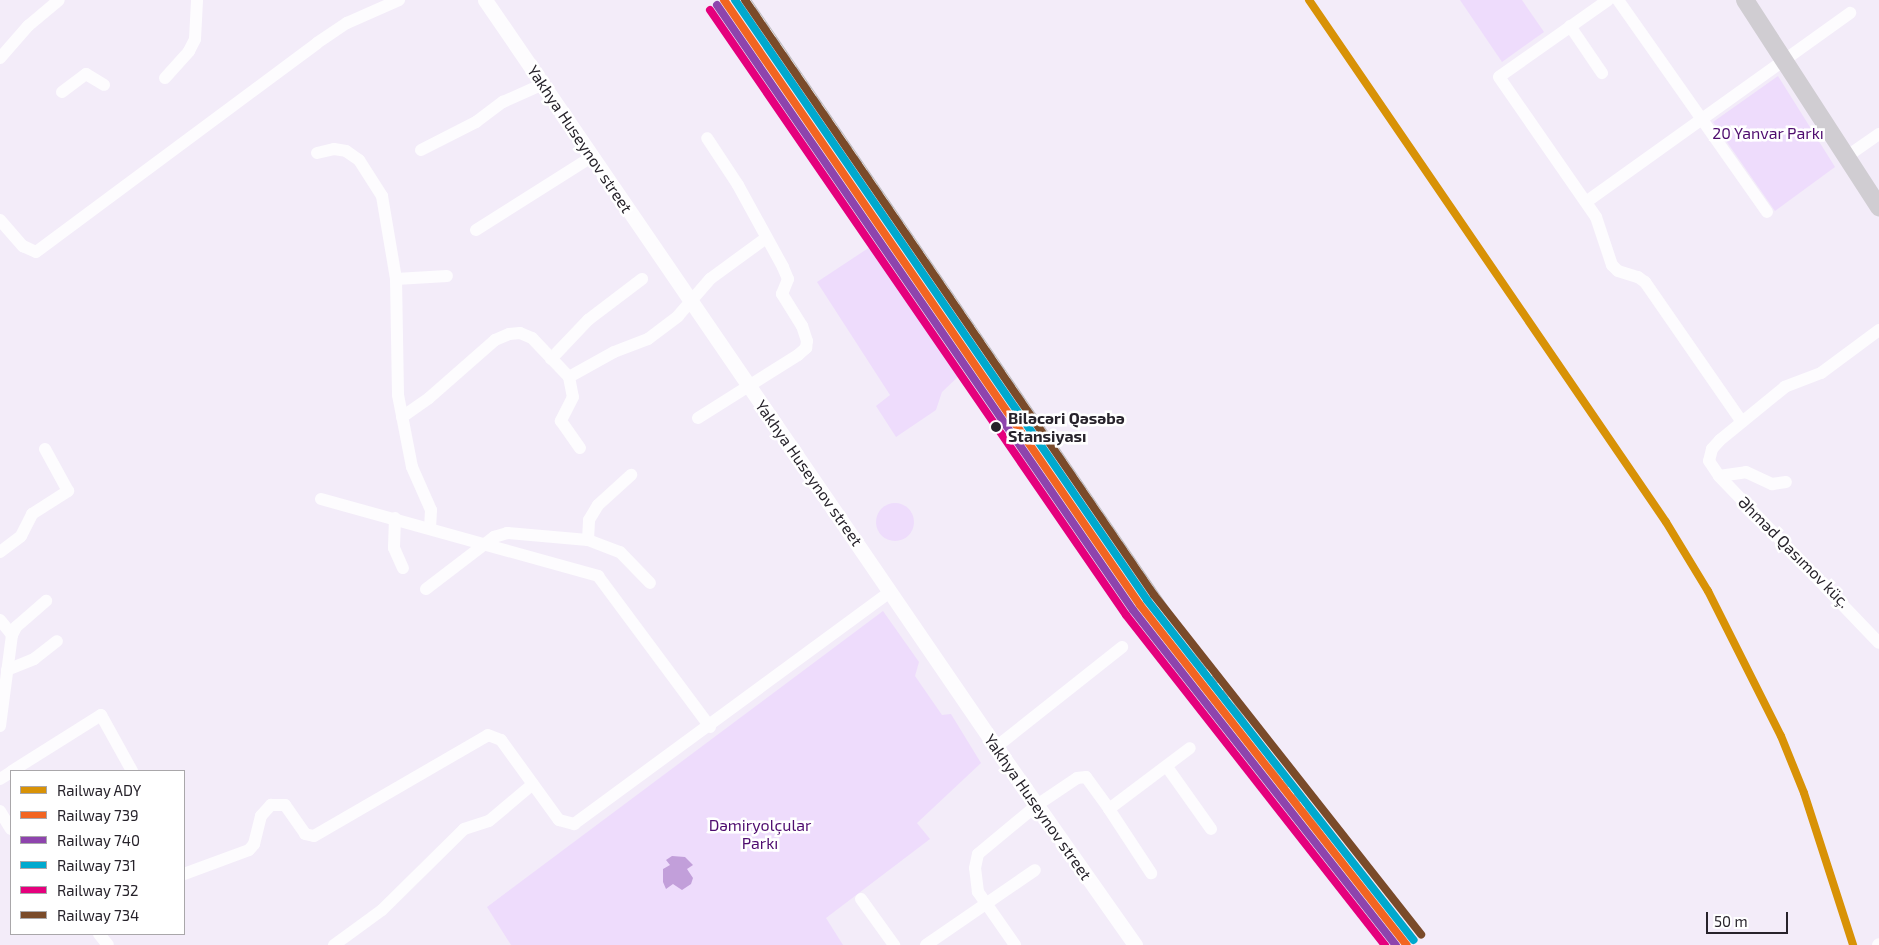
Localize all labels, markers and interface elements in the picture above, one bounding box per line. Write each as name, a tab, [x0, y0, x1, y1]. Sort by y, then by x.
street label: Yakhya Huseynov street	[523, 61, 637, 217]
park label: 20 Yanvar Parkı	[1712, 123, 1824, 143]
street label: Yakhya Huseynov street	[751, 396, 867, 550]
place label: Biləcəri Qəsəbə Stansiyası	[1008, 408, 1125, 446]
marker: Biləcəri Qəsəbə Stansiyası	[987, 418, 1005, 436]
street label: Əhməd Qasımov küç.	[1734, 492, 1854, 612]
street label: Yakhya Huseynov street	[980, 730, 1096, 884]
legend	[10, 770, 185, 935]
text: Railway ADY	[57, 781, 141, 799]
text: Railway 739	[57, 806, 139, 824]
park label: Dəmiryolçular Parkı	[709, 815, 811, 853]
text: Railway 740	[57, 831, 140, 849]
text: Railway 731	[57, 856, 136, 874]
text: Railway 732	[57, 881, 138, 899]
scale bar	[1709, 902, 1792, 934]
text: Railway 734	[57, 906, 139, 924]
text: 50 m	[1714, 912, 1748, 930]

